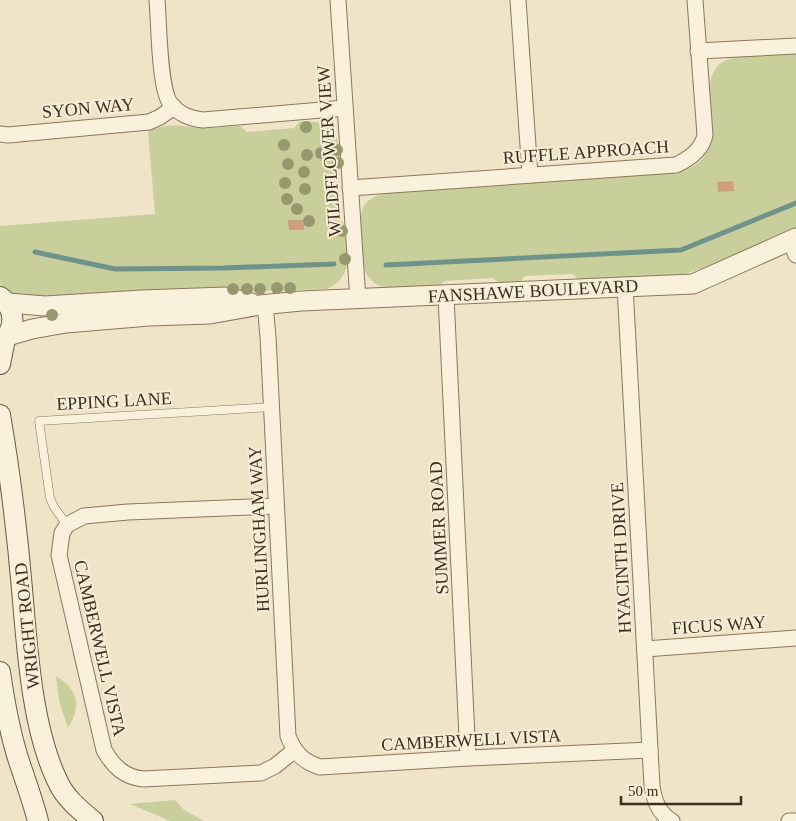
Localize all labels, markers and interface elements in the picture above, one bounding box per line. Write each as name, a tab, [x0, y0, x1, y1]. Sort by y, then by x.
street label: WILDFLOWER VIEW	[313, 64, 345, 238]
street label: SYON WAY	[41, 94, 135, 122]
street label: RUFFLE APPROACH	[502, 136, 670, 168]
street label: FANSHAWE BOULEVARD	[427, 276, 639, 306]
street label: EPPING LANE	[56, 388, 172, 414]
street label: HURLINGHAM WAY	[245, 445, 273, 613]
street label: SUMMER ROAD	[426, 461, 452, 595]
street label: HYACINTH DRIVE	[607, 482, 635, 634]
street label: CAMBERWELL VISTA	[70, 558, 130, 738]
street label: WRIGHT ROAD	[10, 562, 44, 690]
street label: FICUS WAY	[671, 612, 767, 638]
street label: CAMBERWELL VISTA	[381, 725, 561, 755]
scale bar	[621, 774, 741, 806]
text: 50 m	[628, 783, 659, 799]

